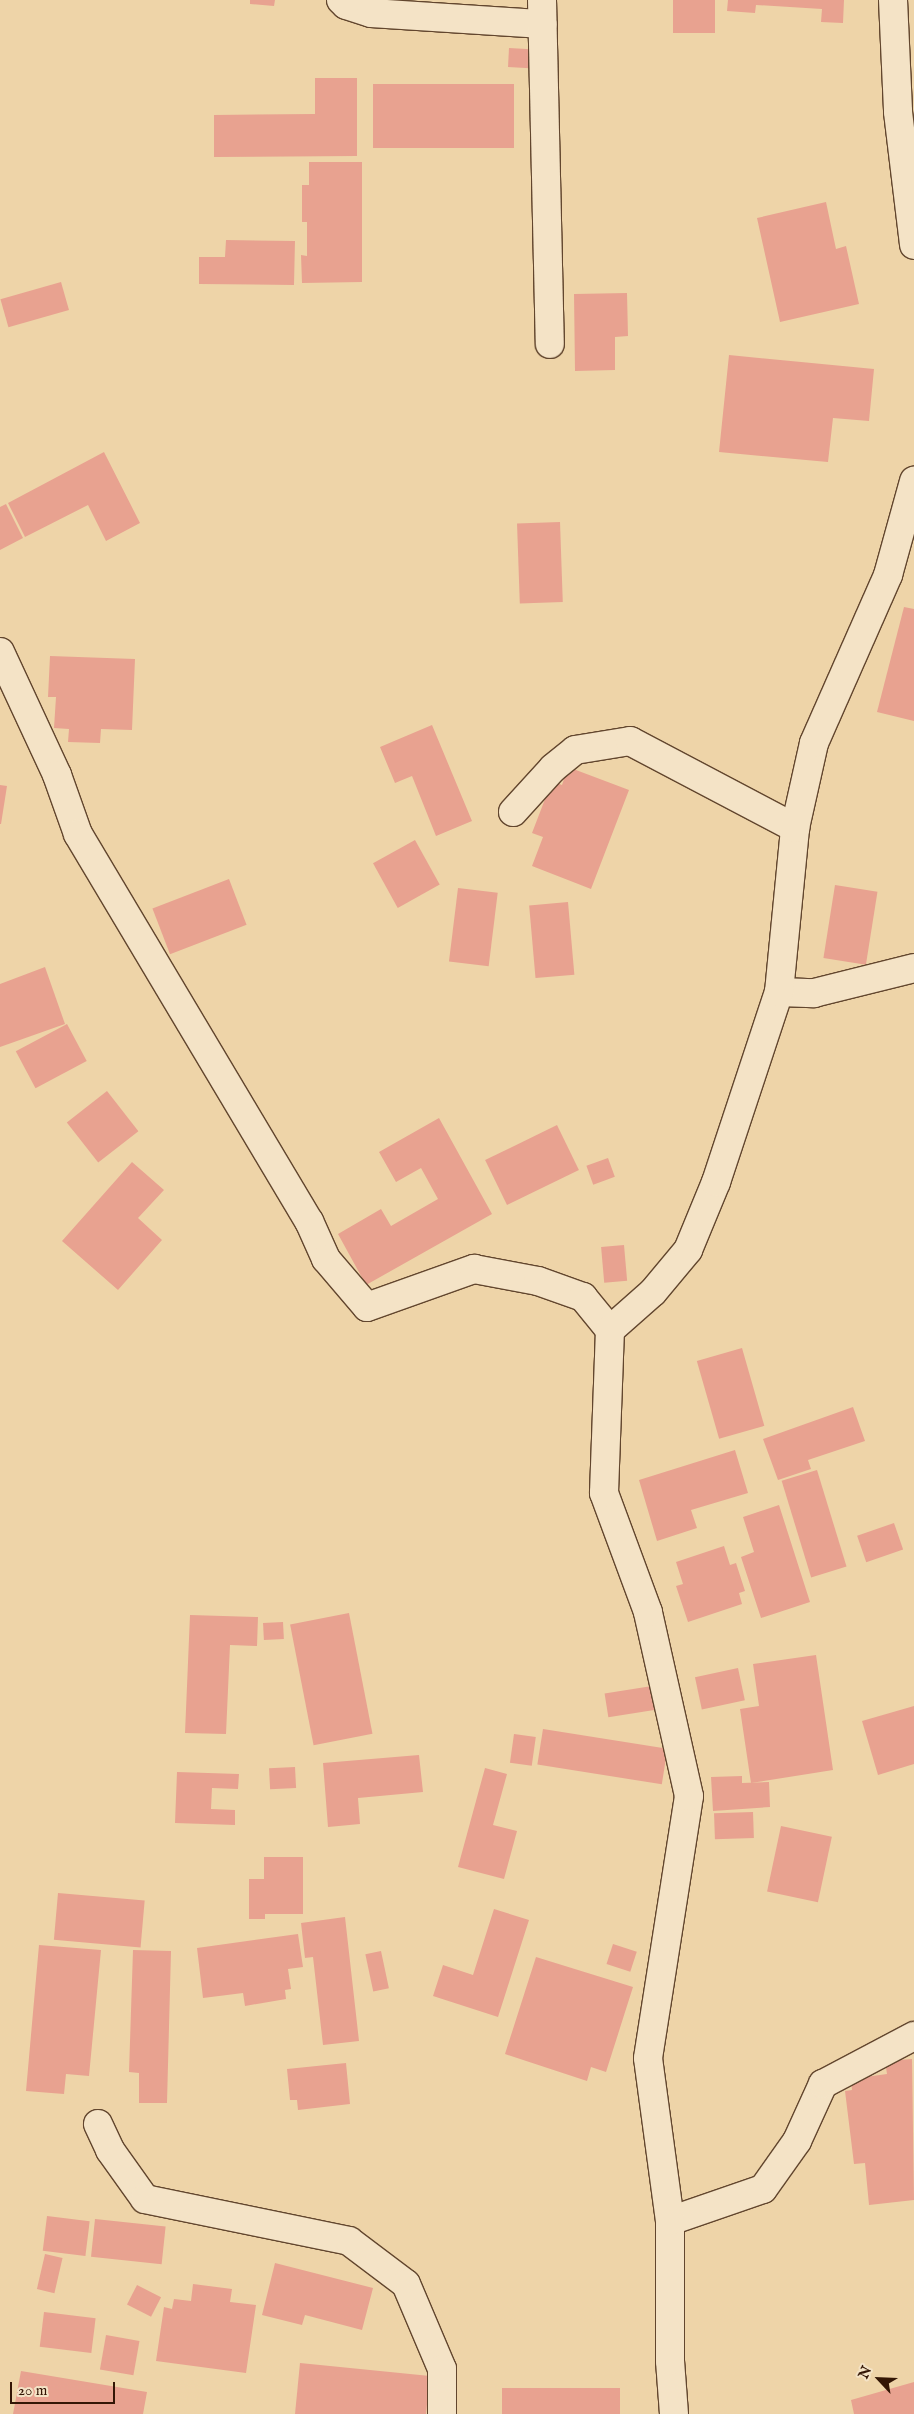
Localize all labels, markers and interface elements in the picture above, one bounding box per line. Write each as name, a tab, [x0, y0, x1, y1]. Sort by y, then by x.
north arrow	[854, 2354, 904, 2404]
text: N	[855, 2363, 876, 2382]
scale bar	[12, 2372, 118, 2404]
text: 20 m	[18, 2381, 47, 2400]

